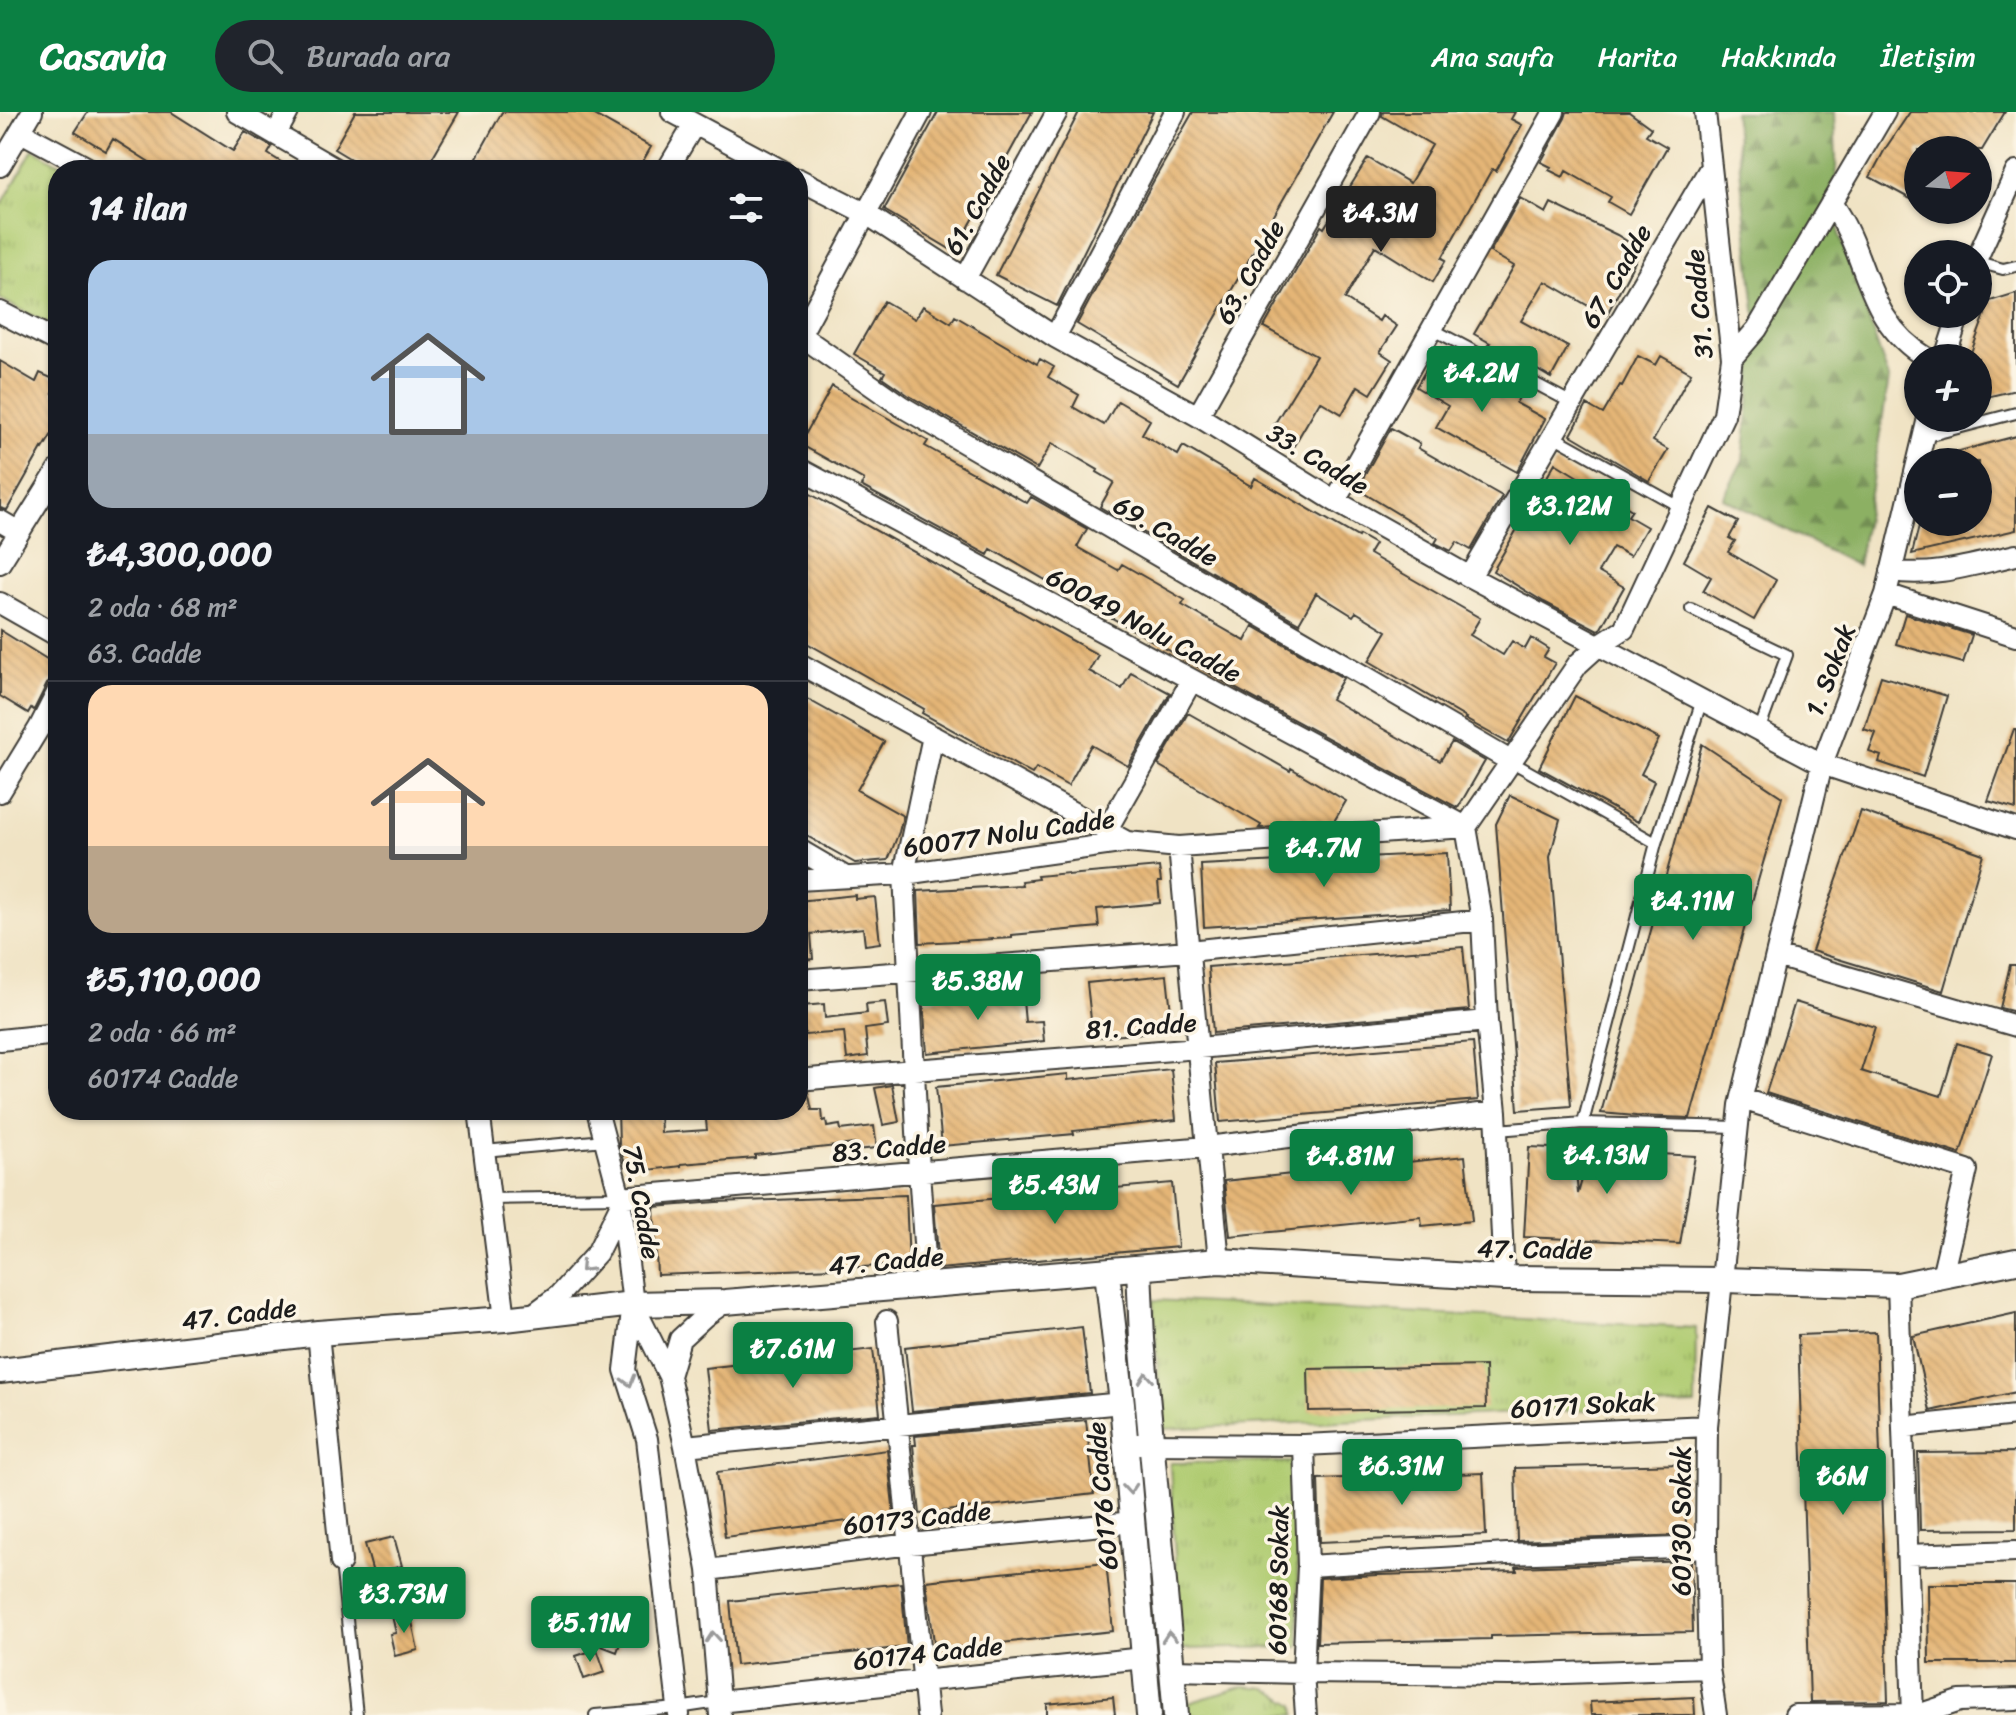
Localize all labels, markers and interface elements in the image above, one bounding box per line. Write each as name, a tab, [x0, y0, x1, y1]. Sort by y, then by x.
search box	[215, 20, 775, 92]
text: Casavia	[40, 23, 167, 90]
text: Burada ara	[307, 29, 450, 83]
text: Ana sayfa	[1431, 32, 1554, 81]
text: Harita	[1598, 32, 1677, 81]
text: Hakkında	[1721, 32, 1836, 81]
text: İletişim	[1880, 32, 1976, 81]
icon: search	[243, 34, 287, 78]
north arrow	[1904, 136, 1992, 224]
map controls	[1904, 136, 1992, 536]
street label: 61. Cadde	[930, 144, 1024, 264]
text: 14 ilan	[88, 178, 187, 238]
icon: filters	[724, 186, 768, 230]
pin: ₺4.3M	[1325, 186, 1437, 254]
text: ₺4.3M	[1344, 189, 1418, 235]
street label: 63. Cadde	[1202, 211, 1298, 333]
street label: 67. Cadde	[1568, 215, 1664, 337]
button: locate	[1904, 240, 1992, 328]
street label: 31. Cadde	[1671, 247, 1727, 361]
icon: home	[356, 312, 500, 456]
button: +	[1904, 344, 1992, 432]
pin: ₺4.2M	[1426, 346, 1538, 414]
text: ₺4.2M	[1445, 349, 1519, 395]
street label: 33. Cadde	[1258, 410, 1378, 508]
button: −	[1904, 448, 1992, 536]
pin: ₺3.12M	[1505, 479, 1635, 547]
street label: 69. Cadde	[1105, 482, 1227, 580]
text: ₺3.12M	[1528, 482, 1612, 528]
text: ₺4,300,000	[88, 524, 272, 584]
street label: 60049 Nolu Cadde	[1038, 554, 1250, 696]
text: 2 oda · 68 m²	[88, 584, 238, 630]
street label: 1. Sokak	[1791, 617, 1869, 723]
text: 63. Cadde	[88, 630, 202, 676]
icon: home	[356, 737, 500, 881]
street label: 60077 Nolu Cadde	[900, 795, 1118, 871]
pin: ₺4.7M	[1268, 821, 1380, 889]
text: ₺4.7M	[1287, 824, 1361, 870]
pin: ₺4.11M	[1628, 874, 1758, 942]
text: ₺4.11M	[1652, 877, 1734, 923]
text: ₺5,110,000	[88, 949, 261, 1009]
pin: ₺5.38M	[913, 954, 1043, 1022]
text: ₺5.38M	[933, 957, 1023, 1003]
street label: 81. Cadde	[1084, 999, 1198, 1053]
text: 2 oda · 66 m²	[88, 1009, 237, 1055]
text: 60174 Cadde	[88, 1055, 238, 1101]
street label: 83. Cadde	[830, 1120, 948, 1176]
pin: ₺4.13M	[1542, 1128, 1672, 1196]
pin: ₺4.81M	[1286, 1129, 1416, 1197]
text: ₺4.13M	[1564, 1131, 1650, 1177]
text: ₺4.81M	[1308, 1132, 1394, 1178]
street label: 75. Cadde	[609, 1141, 675, 1263]
pin: ₺5.43M	[990, 1158, 1120, 1226]
text: ₺5.43M	[1010, 1161, 1100, 1207]
street label: 47. Cadde	[1477, 1225, 1593, 1273]
street label: 47. Cadde	[826, 1233, 946, 1289]
one-way arrow	[579, 1258, 594, 1272]
street label: 47. Cadde	[179, 1284, 299, 1344]
pin: ₺7.61M	[728, 1322, 858, 1390]
text: ₺7.61M	[751, 1325, 835, 1371]
one-way arrow	[1137, 1371, 1154, 1384]
one-way arrow	[620, 1373, 636, 1387]
street label: 60171 Sokak	[1509, 1378, 1657, 1432]
street label: 60176 Cadde	[1073, 1420, 1131, 1572]
pin: ₺6.31M	[1337, 1439, 1467, 1507]
text: ₺6.31M	[1360, 1442, 1444, 1488]
street label: 60130 Sokak	[1658, 1446, 1704, 1596]
pin: ₺6M	[1804, 1449, 1882, 1517]
text: ₺6M	[1818, 1452, 1868, 1498]
one-way arrow	[1121, 1483, 1138, 1496]
street label: 60173 Cadde	[841, 1487, 993, 1549]
street label: 60168 Sokak	[1254, 1505, 1302, 1655]
pin: ₺3.73M	[339, 1567, 469, 1635]
text: ₺3.73M	[361, 1570, 447, 1616]
pin: ₺5.11M	[525, 1596, 655, 1664]
text: ₺5.11M	[549, 1599, 631, 1645]
street label: 60174 Cadde	[851, 1622, 1005, 1684]
one-way arrow	[705, 1630, 722, 1643]
one-way arrow	[1161, 1630, 1178, 1643]

